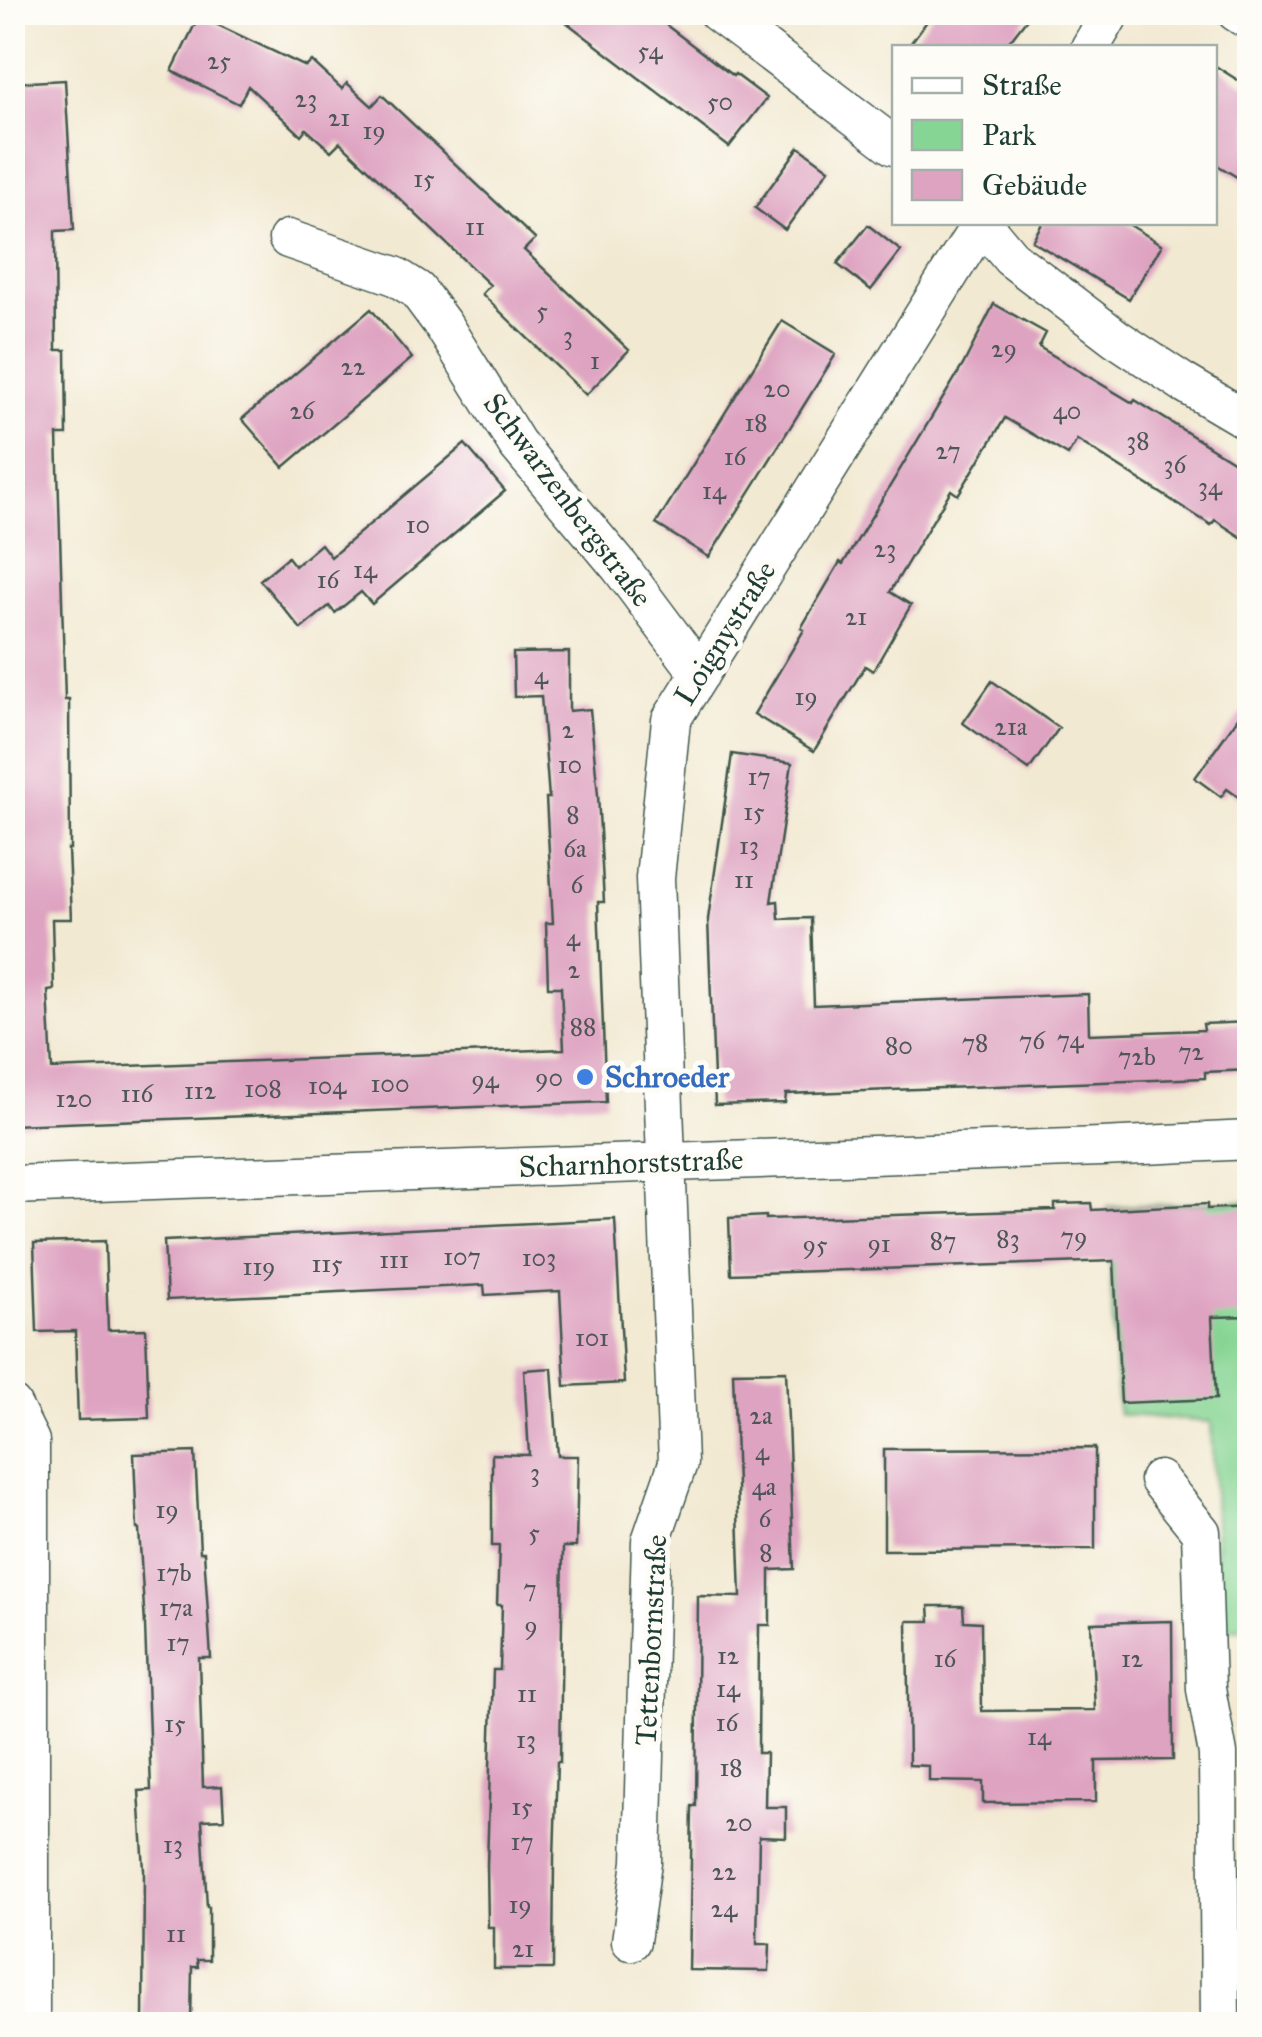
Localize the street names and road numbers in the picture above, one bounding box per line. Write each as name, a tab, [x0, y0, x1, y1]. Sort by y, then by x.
street label: Schwarzenbergstraße	[476, 386, 660, 614]
street label: Loignystraße	[667, 554, 783, 712]
street label: Scharnhorststraße	[518, 1141, 744, 1185]
street label: Tettenbornstraße	[627, 1534, 675, 1746]

